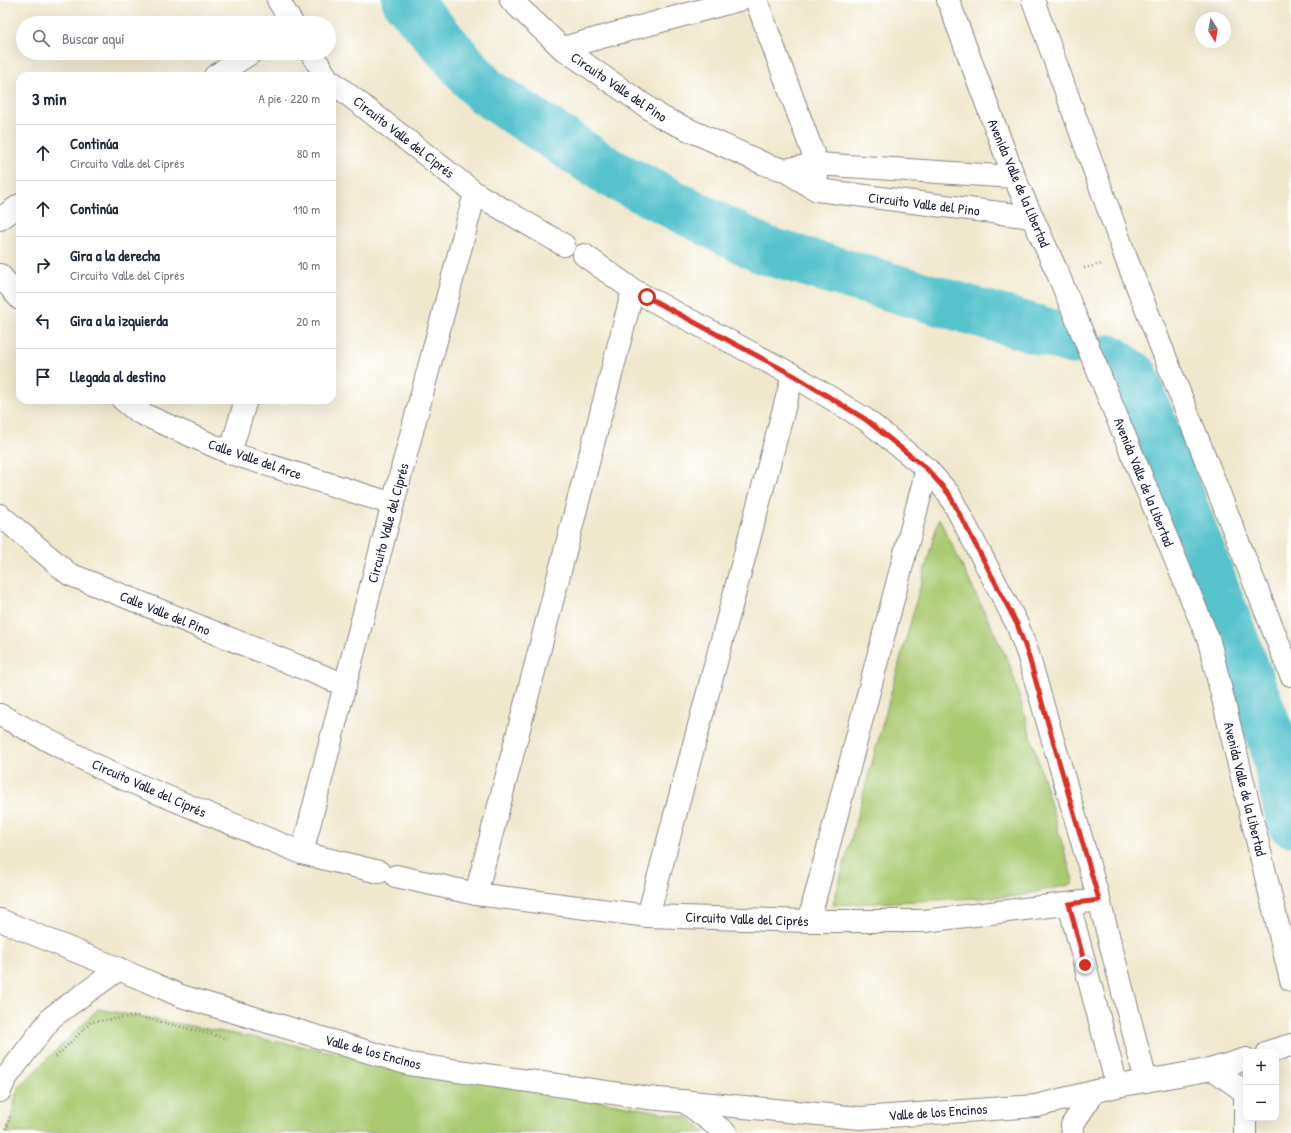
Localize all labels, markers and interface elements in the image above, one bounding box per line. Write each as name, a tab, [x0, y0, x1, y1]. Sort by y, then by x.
north arrow	[1195, 12, 1231, 48]
search box	[16, 16, 336, 60]
icon: search	[30, 27, 52, 49]
text: Buscar aquí	[62, 28, 125, 49]
street label: Circuito Valle del Pino	[568, 47, 671, 126]
text: 3 min	[32, 87, 67, 110]
text: A pie · 220 m	[259, 89, 320, 107]
street label: Circuito Valle del Ciprés	[349, 91, 459, 183]
street label: Avenida Valle de la Libertad	[984, 116, 1055, 250]
text: Continúa	[70, 133, 118, 154]
icon: ahead	[32, 142, 54, 164]
text: 80 m	[297, 144, 320, 162]
text: Circuito Valle del Ciprés	[70, 154, 185, 172]
street label: Circuito Valle del Pino	[867, 187, 981, 220]
icon: ahead	[32, 198, 54, 220]
text: Continúa	[70, 198, 118, 219]
text: 110 m	[293, 200, 320, 218]
text: Gira a la derecha	[70, 245, 160, 266]
icon: right	[32, 254, 54, 276]
text: 10 m	[298, 256, 320, 274]
text: Circuito Valle del Ciprés	[70, 266, 185, 284]
route start	[638, 288, 656, 306]
icon: left	[32, 310, 54, 332]
text: Gira a la izquierda	[70, 310, 168, 331]
text: 20 m	[296, 312, 320, 330]
icon: arrive	[32, 366, 54, 388]
text: Llegada al destino	[70, 366, 166, 387]
street label: Avenida Valle de la Libertad	[1110, 415, 1179, 550]
street label: Calle Valle del Arce	[206, 434, 305, 483]
street label: Circuito Valle del Ciprés	[362, 461, 414, 585]
street label: Calle Valle del Pino	[117, 586, 214, 639]
street label: Avenida Valle de la Libertad	[1220, 720, 1271, 858]
street label: Circuito Valle del Ciprés	[89, 754, 209, 822]
street label: Circuito Valle del Ciprés	[685, 907, 809, 931]
route end	[1076, 956, 1094, 974]
street label: Valle de los Encinos	[323, 1030, 423, 1073]
map controls	[1243, 1049, 1279, 1121]
button: +	[1243, 1049, 1279, 1085]
button: −	[1243, 1085, 1279, 1121]
street label: Valle de los Encinos	[888, 1099, 988, 1124]

